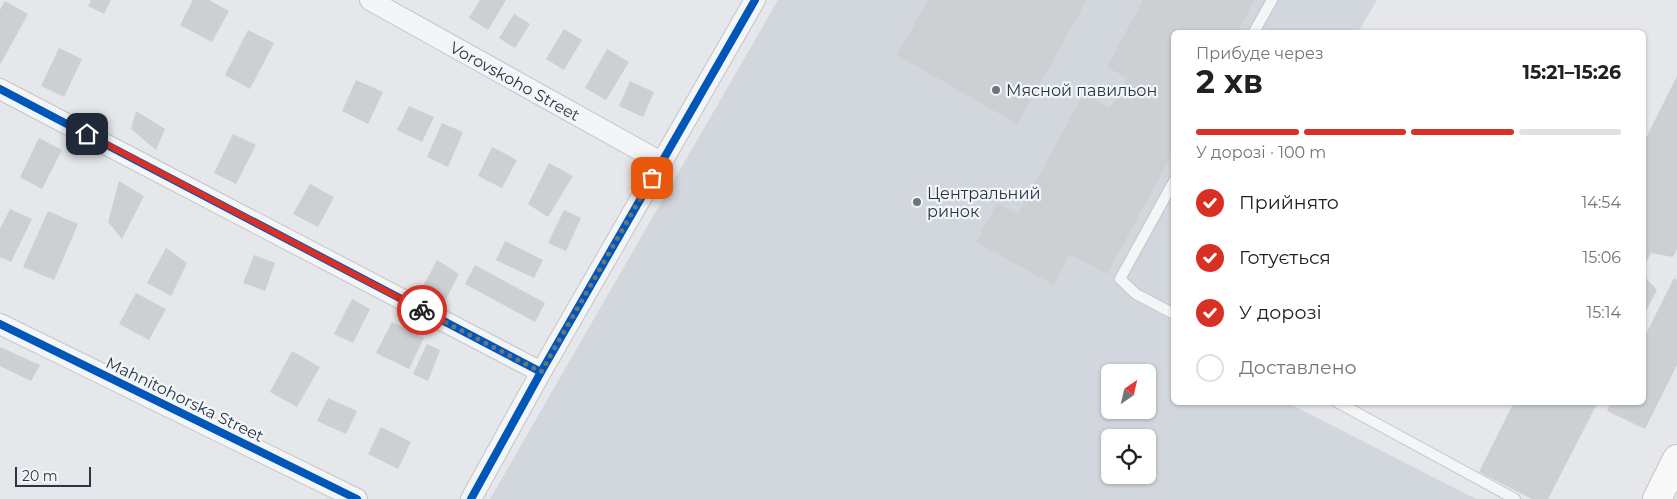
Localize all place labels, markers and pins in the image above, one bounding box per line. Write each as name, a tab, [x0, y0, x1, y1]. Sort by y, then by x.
place label: Мясной павильон	[1006, 81, 1157, 100]
marker: Мясной павильон	[990, 84, 1002, 96]
pin	[66, 113, 108, 155]
pin	[631, 157, 673, 199]
place label: Центральний ринок	[927, 184, 1040, 221]
marker: Центральний ринок	[911, 196, 923, 208]

